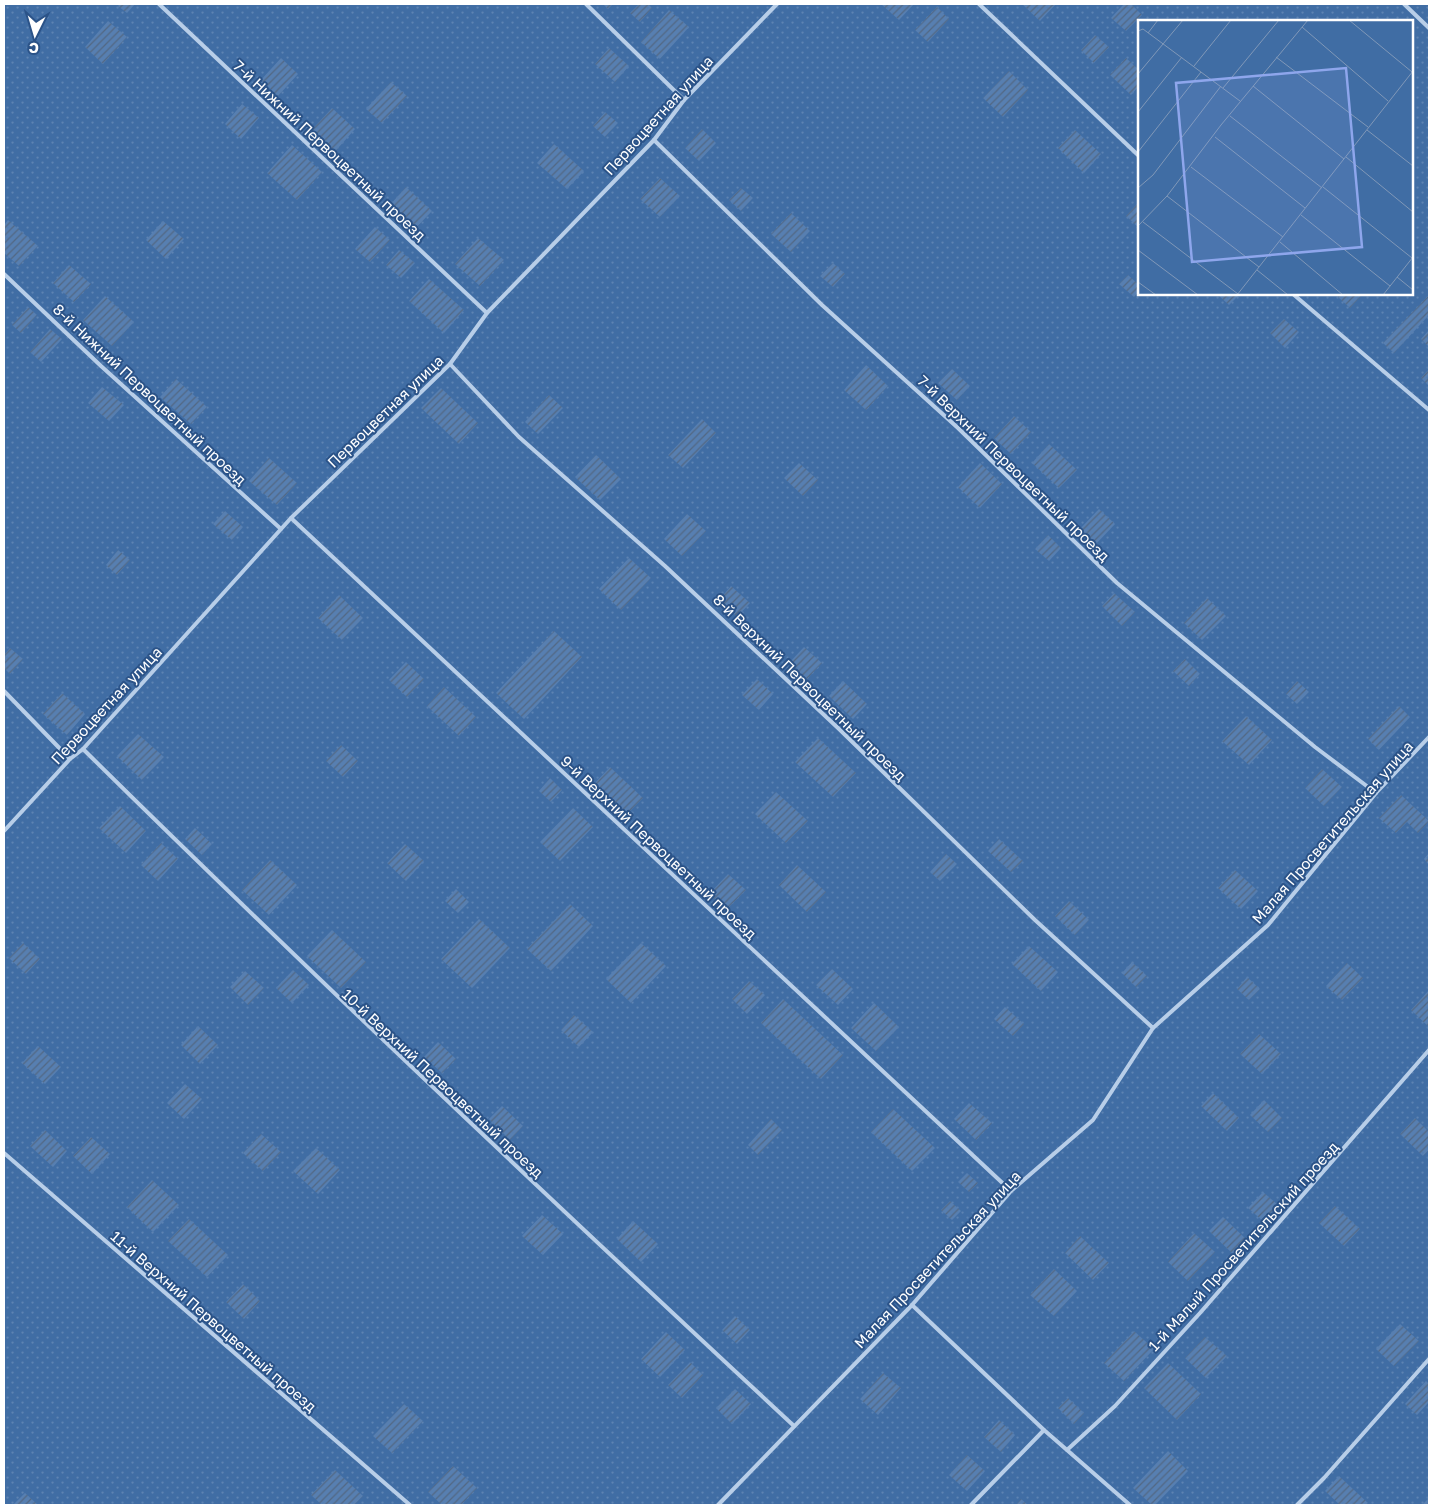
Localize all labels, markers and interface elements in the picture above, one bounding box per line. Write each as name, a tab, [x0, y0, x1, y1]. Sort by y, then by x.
north arrow	[10, 10, 60, 60]
inset map	[1138, 20, 1413, 295]
text: С	[28, 40, 40, 57]
street label: Первоцветная улица	[600, 52, 716, 178]
street label: 7-й Нижний Первоцветный проезд	[230, 56, 430, 244]
street label: 8-й Нижний Первоцветный проезд	[50, 300, 250, 488]
street label: Первоцветная улица	[323, 351, 447, 471]
street label: 7-й Верхний Первоцветный проезд	[914, 371, 1114, 565]
street label: 8-й Верхний Первоцветный проезд	[710, 590, 910, 784]
street label: Первоцветная улица	[47, 642, 165, 768]
street label: Малая Просветительская улица	[1248, 737, 1416, 927]
street label: 9-й Верхний Первоцветный проезд	[557, 751, 761, 943]
street label: 10-й Верхний Первоцветный проезд	[339, 985, 547, 1181]
street label: 1-й Малый Просветительский проезд	[1144, 1138, 1342, 1354]
street label: Малая Просветительская улица	[850, 1167, 1024, 1351]
street label: 11-й Верхний Первоцветный проезд	[108, 1227, 320, 1415]

